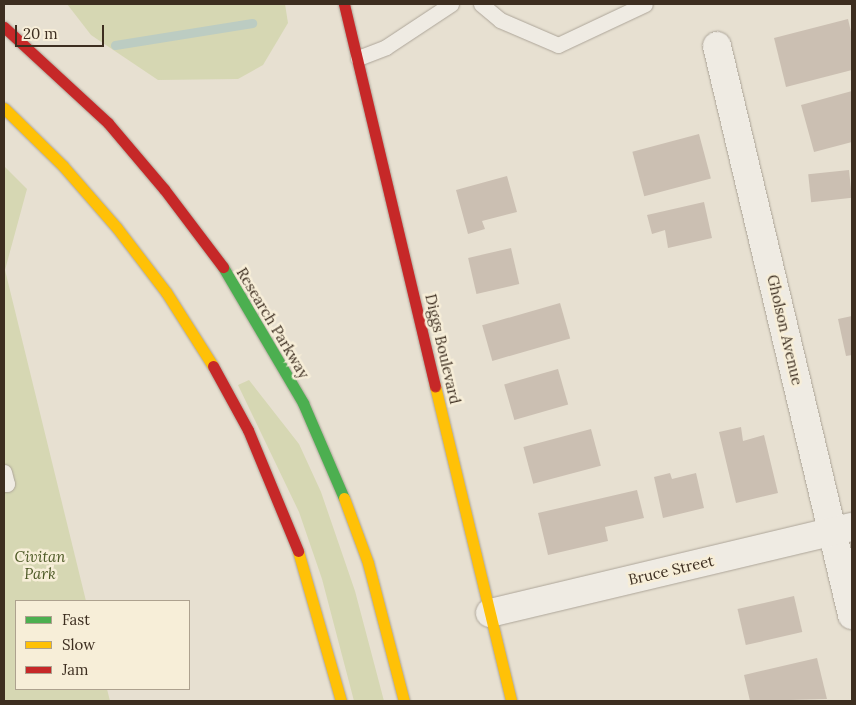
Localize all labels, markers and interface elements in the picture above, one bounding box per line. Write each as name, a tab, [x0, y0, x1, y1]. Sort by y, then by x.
scale bar	[18, 15, 106, 47]
text: 20 m	[23, 24, 58, 43]
street label: Research Parkway	[233, 264, 313, 382]
street label: Gholson Avenue	[764, 273, 806, 387]
street label: Diggs Boulevard	[422, 292, 464, 406]
park label: Civitan Park	[15, 547, 65, 582]
street label: Bruce Street	[627, 551, 715, 589]
legend	[15, 600, 190, 690]
text: Fast	[62, 610, 90, 629]
text: Slow	[62, 635, 95, 654]
text: Jam	[62, 660, 89, 679]

